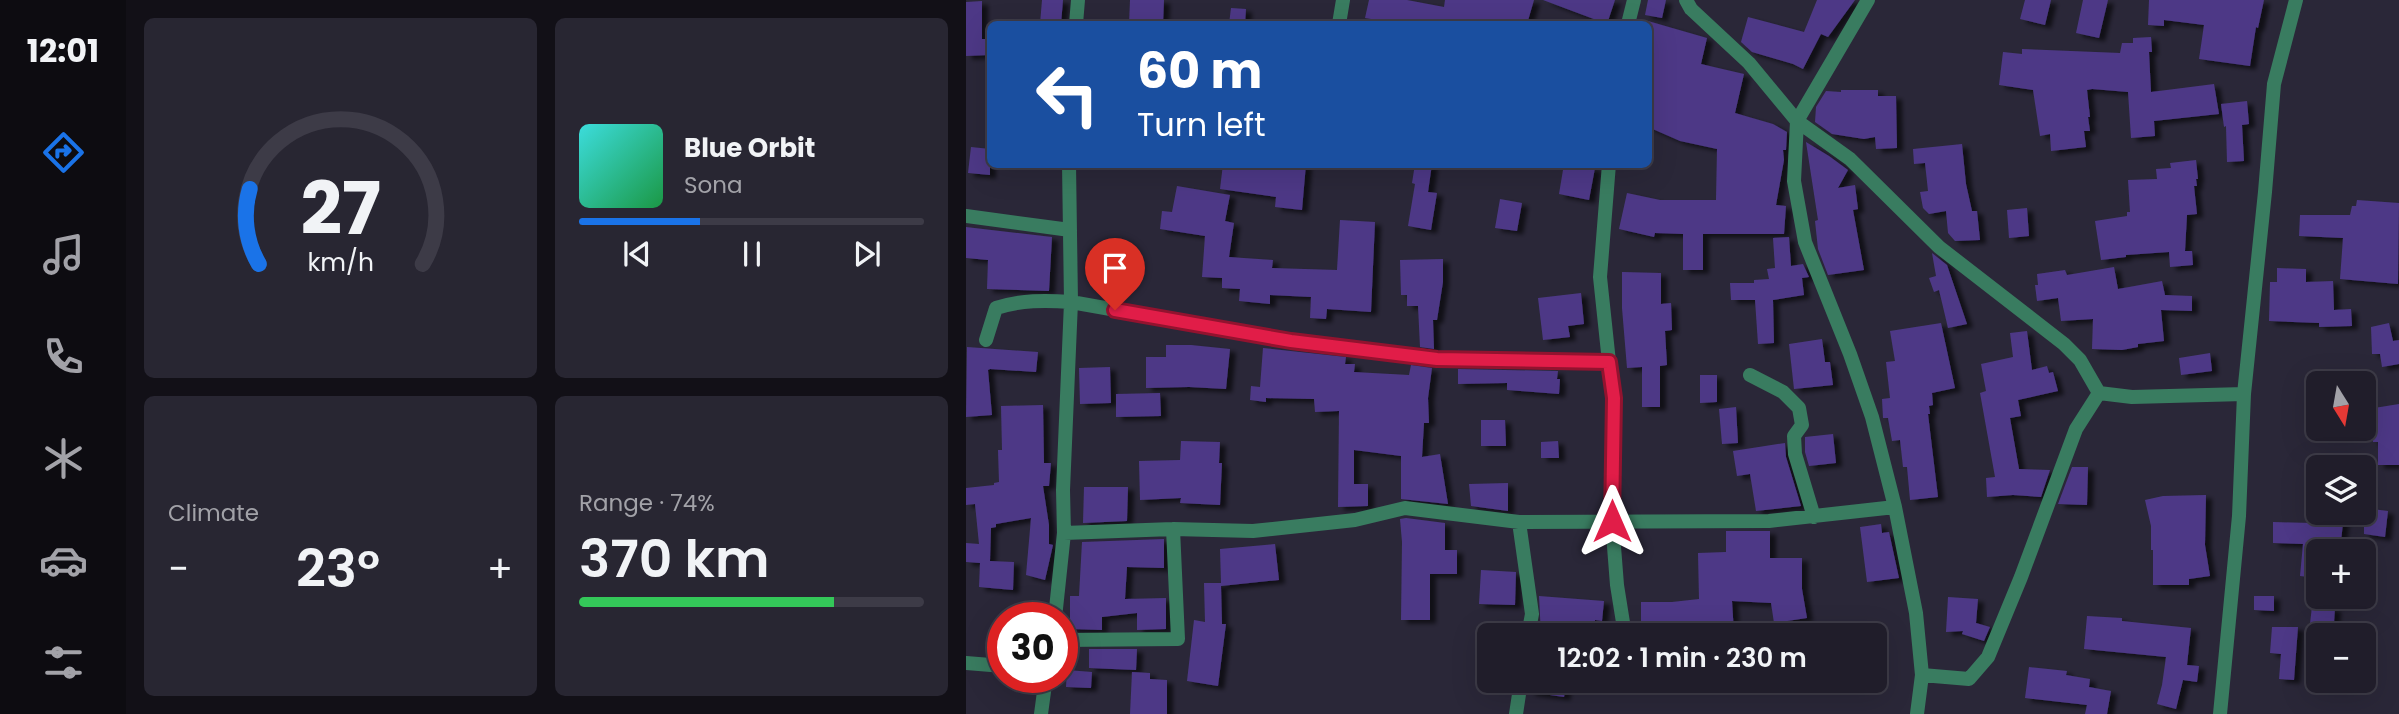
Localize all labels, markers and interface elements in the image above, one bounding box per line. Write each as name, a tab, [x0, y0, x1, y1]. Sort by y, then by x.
text: 12:01	[27, 28, 99, 73]
text: 60 m	[1137, 37, 1262, 105]
icon: left	[1022, 49, 1113, 140]
text: Turn left	[1137, 102, 1266, 147]
icon: directions	[39, 128, 88, 177]
text: Blue Orbit	[684, 130, 815, 166]
text: 27	[300, 159, 381, 260]
text: Sona	[684, 169, 743, 201]
icon: music	[39, 230, 88, 279]
icon: previous	[618, 235, 656, 273]
icon: pause	[733, 235, 771, 273]
icon: next	[848, 235, 886, 273]
pin	[1085, 238, 1145, 310]
text: km/h	[307, 245, 374, 280]
icon: arrive	[1096, 249, 1134, 287]
icon: phone	[39, 332, 88, 381]
north arrow	[2306, 371, 2376, 441]
map controls	[2306, 371, 2376, 693]
icon: climate	[39, 434, 88, 483]
button: layers	[2306, 455, 2376, 525]
position arrow	[1575, 484, 1649, 558]
text: Range · 74%	[579, 487, 715, 519]
text: Climate	[168, 497, 259, 529]
text: 370 km	[579, 522, 769, 595]
text: 23°	[296, 532, 380, 605]
icon: car	[39, 536, 88, 585]
button: +	[2306, 539, 2376, 609]
text: −	[168, 542, 189, 595]
text: +	[487, 542, 513, 595]
speed limit sign: 30	[987, 602, 1078, 693]
button: −	[2306, 623, 2376, 693]
icon: filters	[39, 638, 88, 687]
text: 12:02 · 1 min · 230 m	[1557, 640, 1807, 676]

